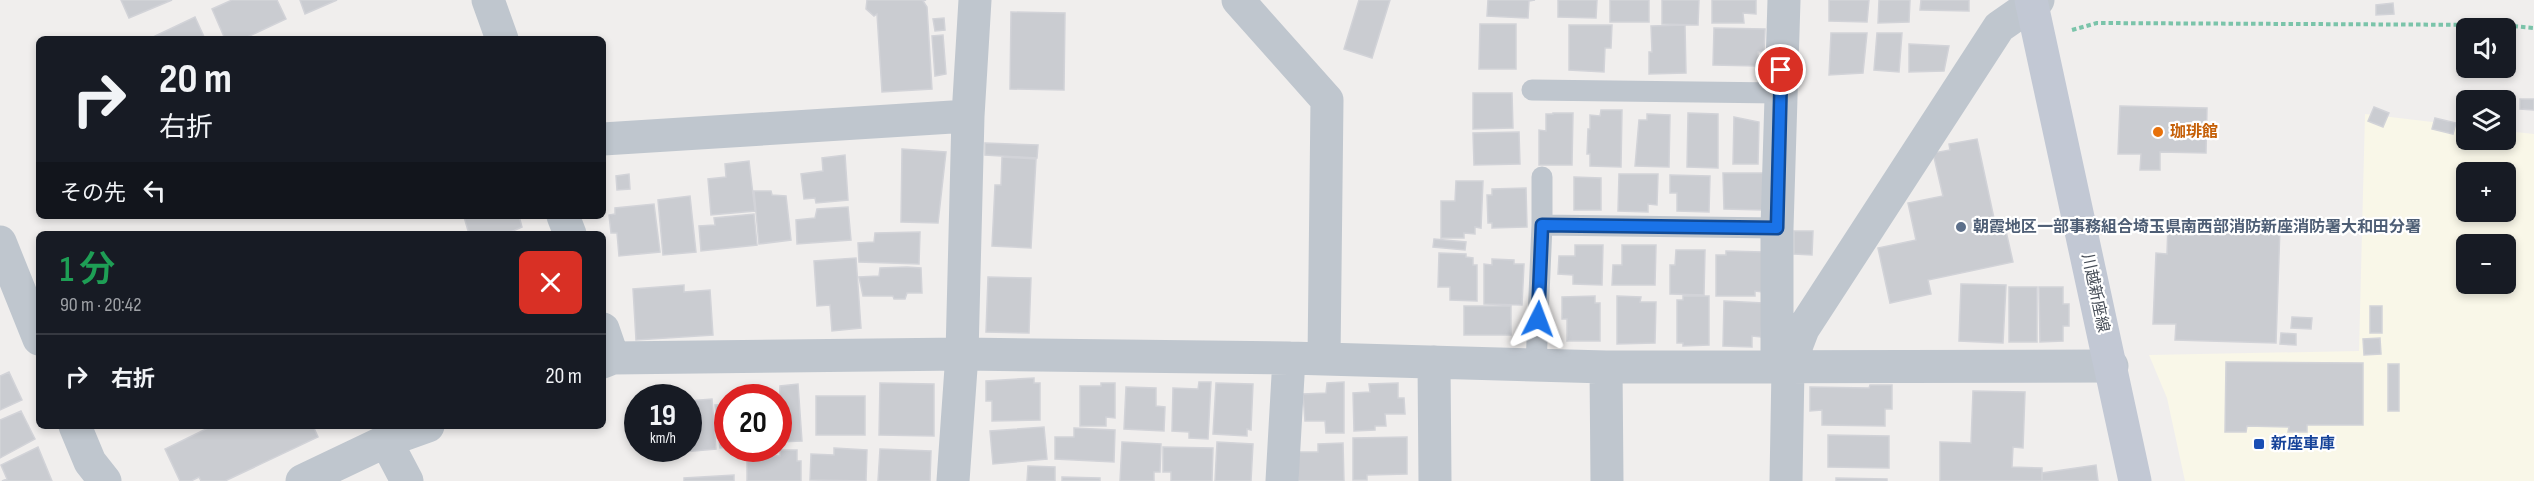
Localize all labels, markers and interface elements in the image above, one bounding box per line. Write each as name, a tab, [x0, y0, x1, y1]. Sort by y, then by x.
map controls	[2456, 18, 2516, 294]
button: sound	[2456, 18, 2516, 78]
pin	[1755, 44, 1806, 95]
icon: arrive	[1764, 53, 1797, 86]
text: 20 m	[159, 54, 232, 105]
icon: right	[60, 60, 138, 138]
button: layers	[2456, 90, 2516, 150]
text: 右折	[159, 112, 213, 144]
place label: 珈琲館	[2170, 123, 2218, 142]
marker: 珈琲館	[2151, 125, 2165, 139]
button: +	[2456, 162, 2516, 222]
icon: left	[138, 174, 171, 207]
text: その先	[60, 180, 126, 207]
place label: 朝霞地区一部事務組合埼玉県南西部消防新座消防署大和田分署	[1973, 218, 2421, 237]
marker: 朝霞地区一部事務組合埼玉県南西部消防新座消防署大和田分署	[1954, 220, 1968, 234]
button: −	[2456, 234, 2516, 294]
text: 1 分	[60, 249, 115, 292]
button: close	[519, 251, 582, 314]
street label: 川越新座線	[2077, 252, 2113, 334]
position arrow	[1506, 287, 1570, 351]
text: 90 m · 20:42	[60, 293, 142, 317]
icon: right	[60, 360, 93, 393]
text: 20 m	[546, 363, 582, 390]
text: 右折	[111, 366, 155, 393]
speed limit sign: 20	[714, 384, 792, 462]
text: 19	[650, 398, 676, 434]
text: km/h	[650, 429, 676, 448]
place label: 新座車庫	[2271, 435, 2335, 454]
marker: 新座車庫	[2252, 437, 2266, 451]

